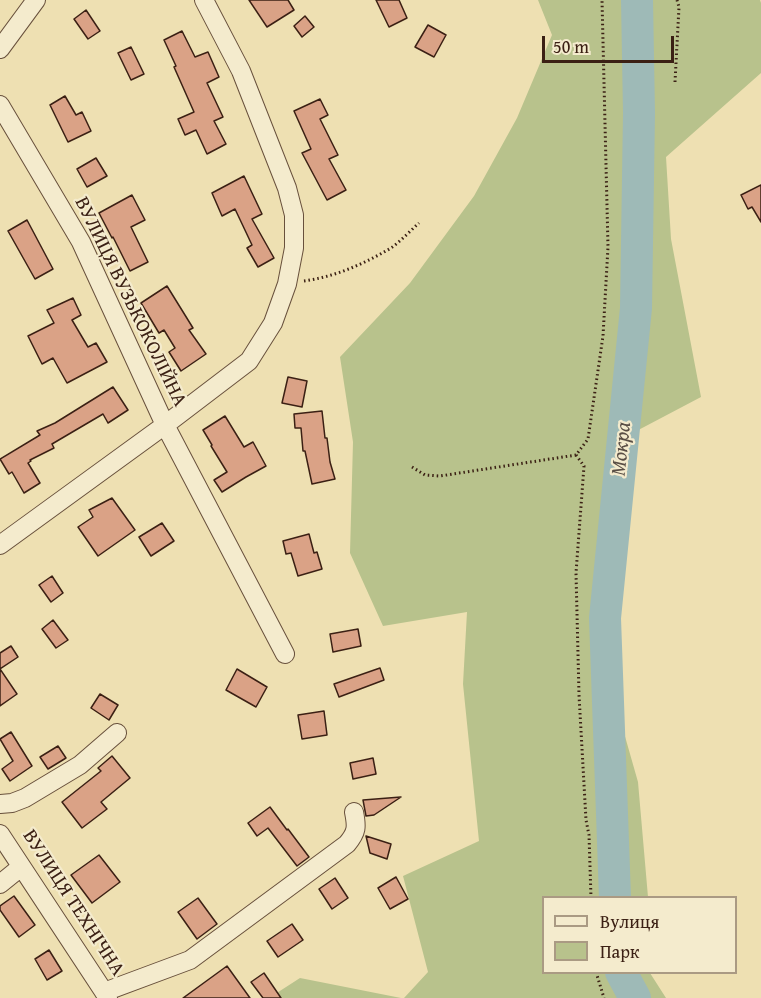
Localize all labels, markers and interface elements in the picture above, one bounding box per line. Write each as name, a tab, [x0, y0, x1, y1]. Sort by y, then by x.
scale bar	[545, 24, 677, 62]
text: 50 m	[553, 33, 589, 60]
street label: ВУЛИЦЯ ВУЗЬКОКОЛІЙНА	[69, 193, 191, 411]
water label: Мокра	[607, 421, 637, 477]
street label: ВУЛИЦЯ ТЕХНІЧНА	[17, 825, 129, 981]
legend	[542, 896, 737, 974]
text: Вулиця	[600, 908, 659, 935]
text: Парк	[600, 938, 639, 965]

